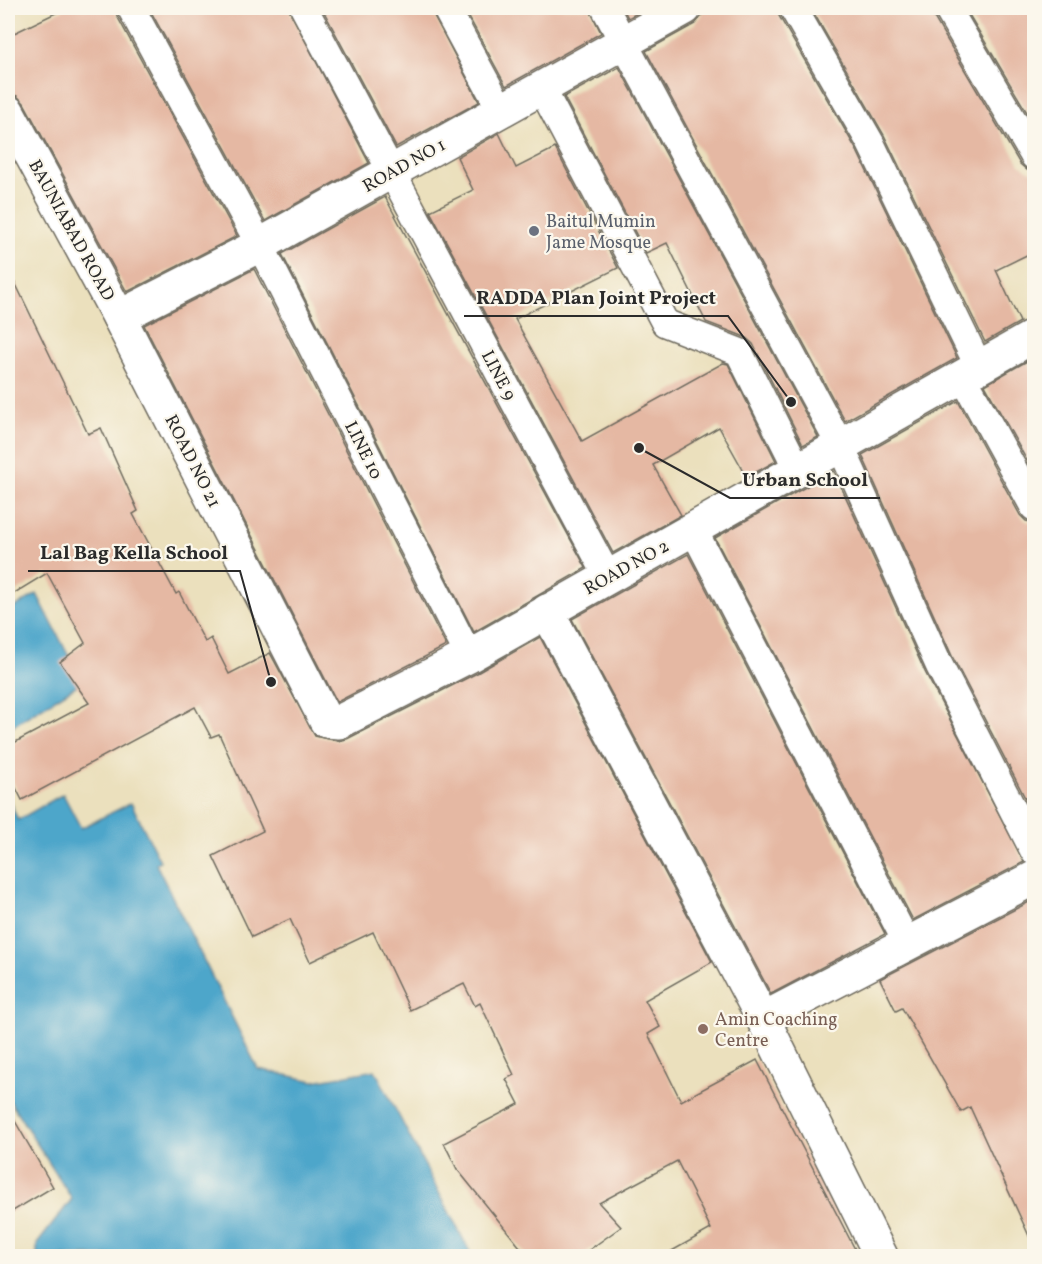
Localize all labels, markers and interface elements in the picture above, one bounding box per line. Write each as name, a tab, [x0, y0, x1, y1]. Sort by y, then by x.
street label: ROAD NO 1	[359, 133, 451, 199]
street label: BAUNIABAD ROAD	[21, 155, 120, 306]
place label: Baitul Mumin Jame Mosque	[546, 210, 656, 256]
marker: Baitul Mumin Jame Mosque	[527, 224, 541, 238]
callout: RADDA Plan Joint Project	[464, 278, 728, 316]
text: RADDA Plan Joint Project	[476, 285, 717, 313]
street label: LINE 9	[474, 346, 521, 405]
street label: ROAD NO 21	[158, 411, 226, 512]
street label: LINE 10	[337, 417, 388, 484]
callout: Urban School	[730, 460, 880, 498]
text: Urban School	[742, 467, 868, 495]
callout: Lal Bag Kella School	[28, 533, 240, 571]
street label: ROAD NO 2	[579, 535, 674, 602]
text: Lal Bag Kella School	[40, 540, 228, 568]
place label: Amin Coaching Centre	[715, 1008, 837, 1054]
marker: Amin Coaching Centre	[696, 1022, 710, 1036]

